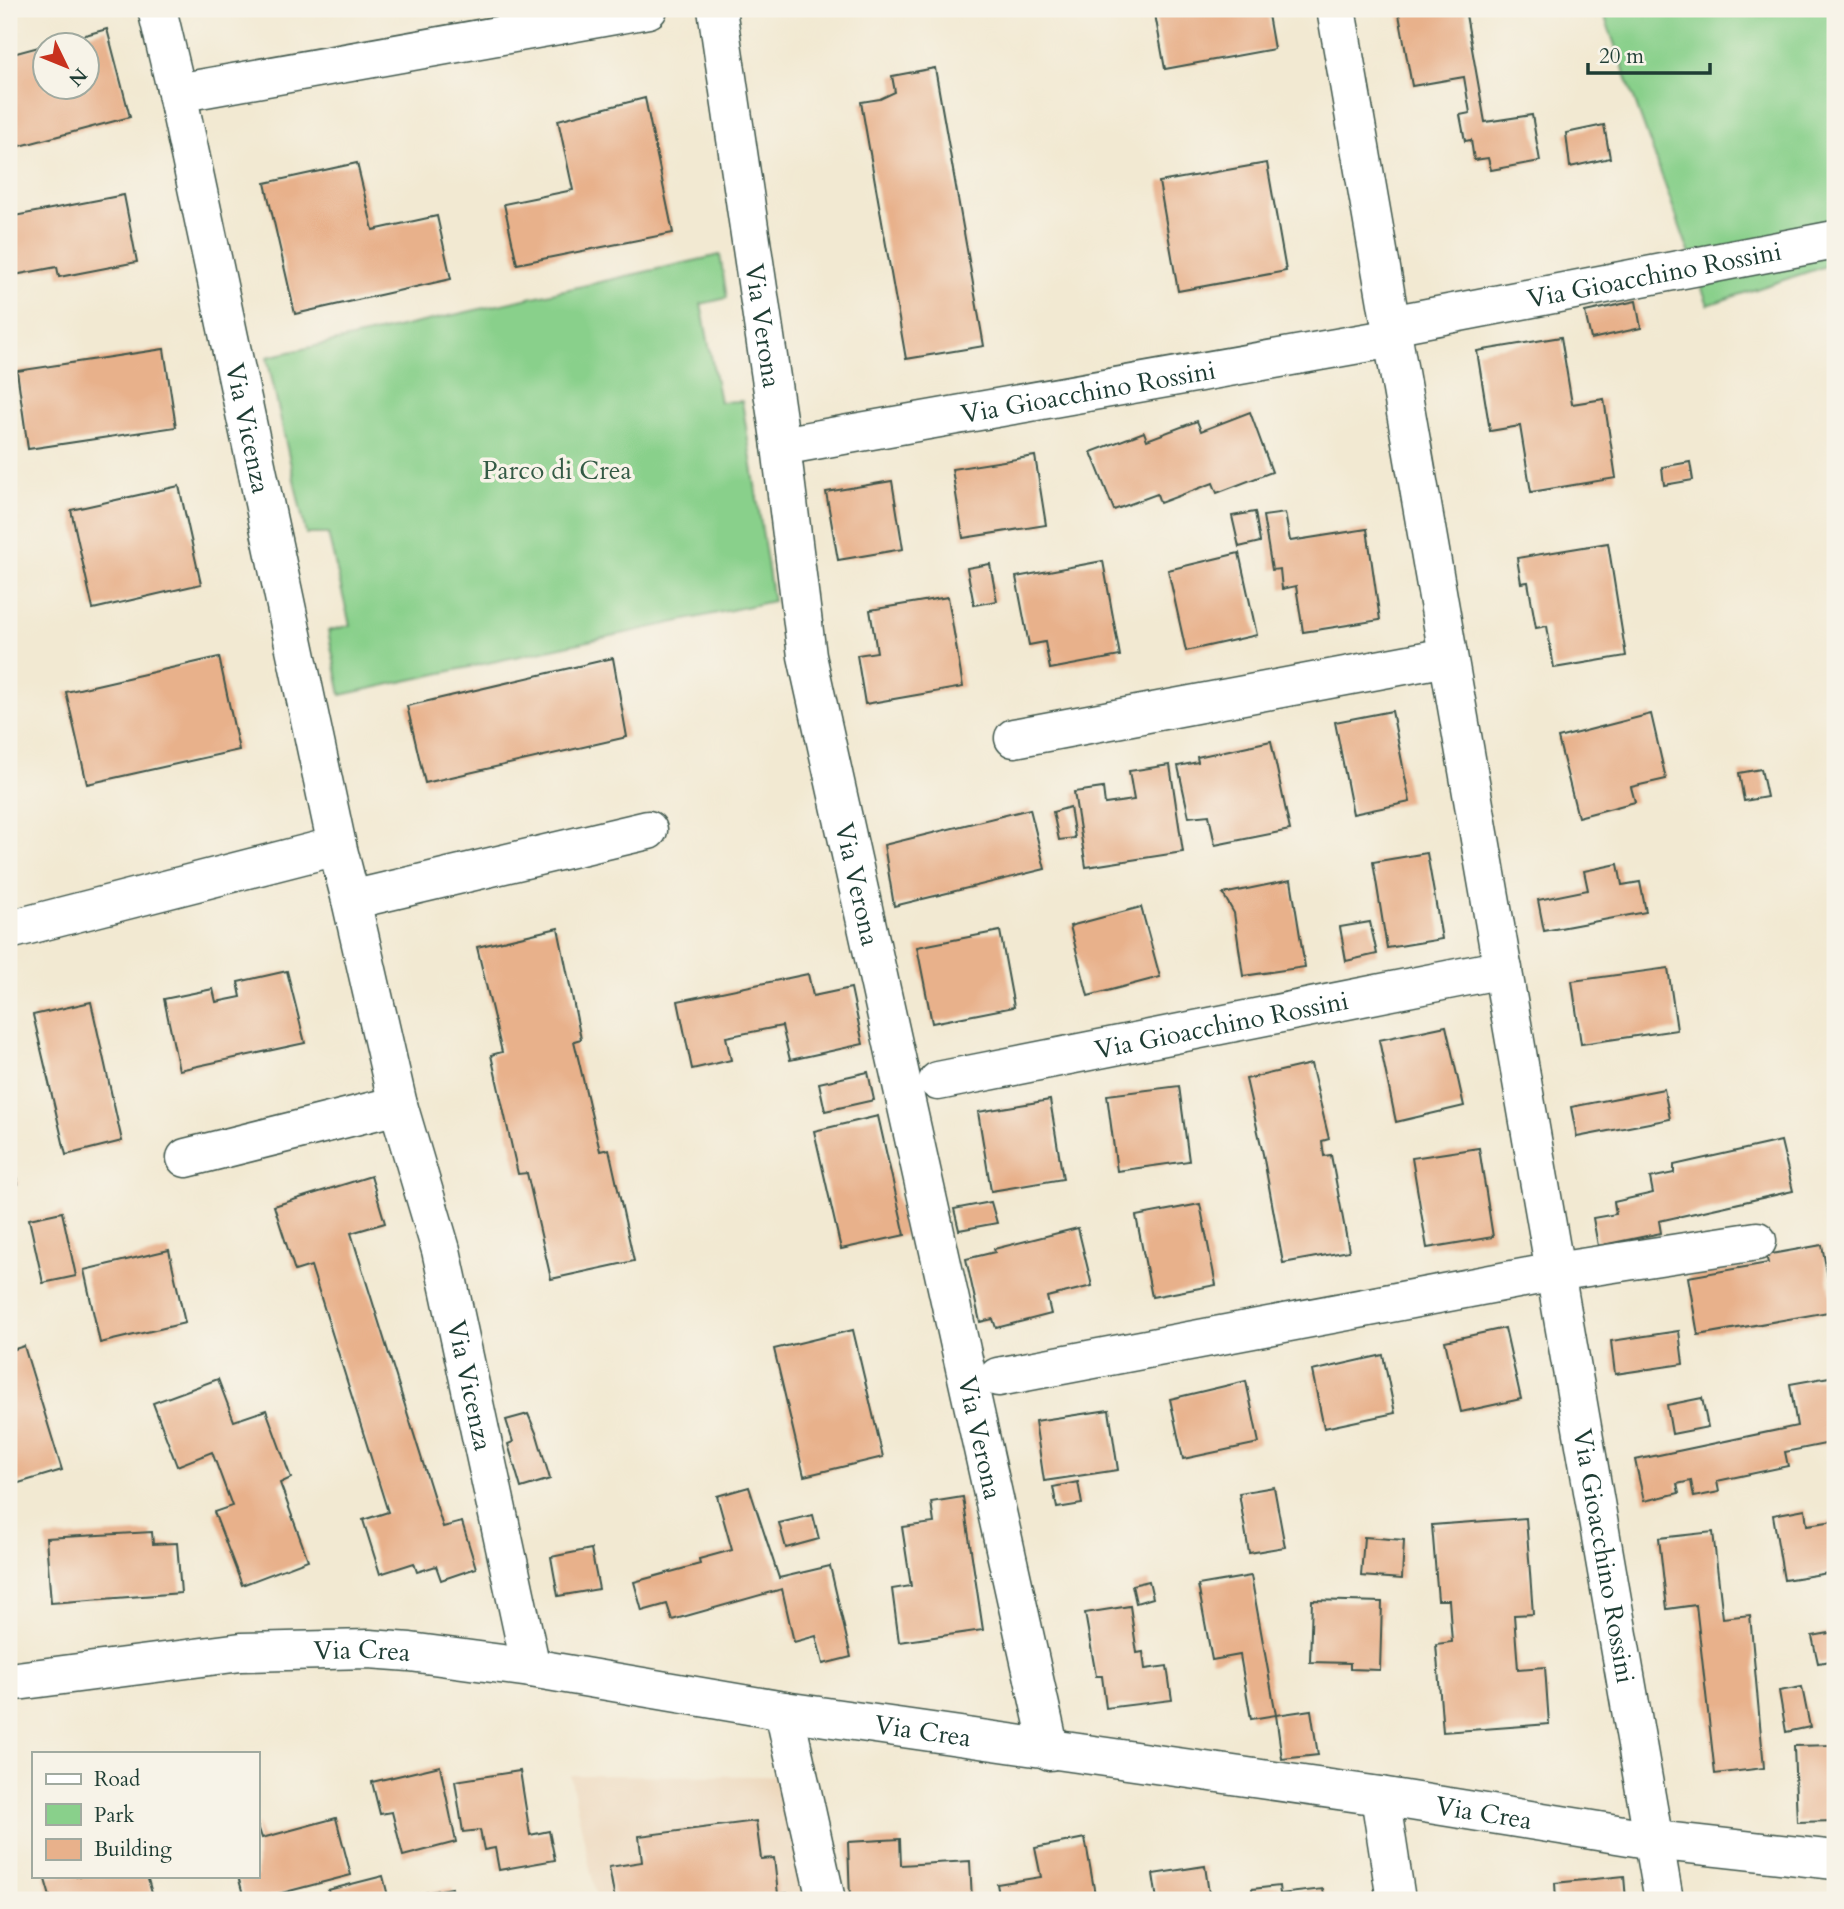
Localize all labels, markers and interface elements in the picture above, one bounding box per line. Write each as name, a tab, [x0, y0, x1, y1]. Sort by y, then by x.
north arrow	[32, 32, 102, 102]
scale bar	[1588, 32, 1711, 76]
text: 20 m	[1599, 42, 1644, 71]
text: N	[62, 62, 93, 92]
street label: Via Gioacchino Rossini	[1524, 234, 1784, 317]
street label: Via Verona	[736, 261, 789, 390]
street label: Via Gioacchino Rossini	[958, 353, 1218, 432]
street label: Via Vicenza	[217, 360, 279, 497]
park label: Parco di Crea	[482, 453, 632, 488]
street label: Via Verona	[827, 819, 888, 949]
street label: Via Gioacchino Rossini	[1092, 983, 1351, 1068]
street label: Via Vicenza	[439, 1317, 501, 1454]
street label: Via Verona	[949, 1373, 1011, 1503]
street label: Via Gioacchino Rossini	[1565, 1426, 1643, 1686]
street label: Via Crea	[313, 1632, 412, 1670]
street label: Via Crea	[872, 1707, 973, 1755]
legend	[32, 1752, 259, 1878]
text: Road	[94, 1765, 140, 1794]
street label: Via Crea	[1433, 1788, 1535, 1838]
text: Park	[94, 1801, 135, 1830]
text: Building	[94, 1835, 172, 1864]

